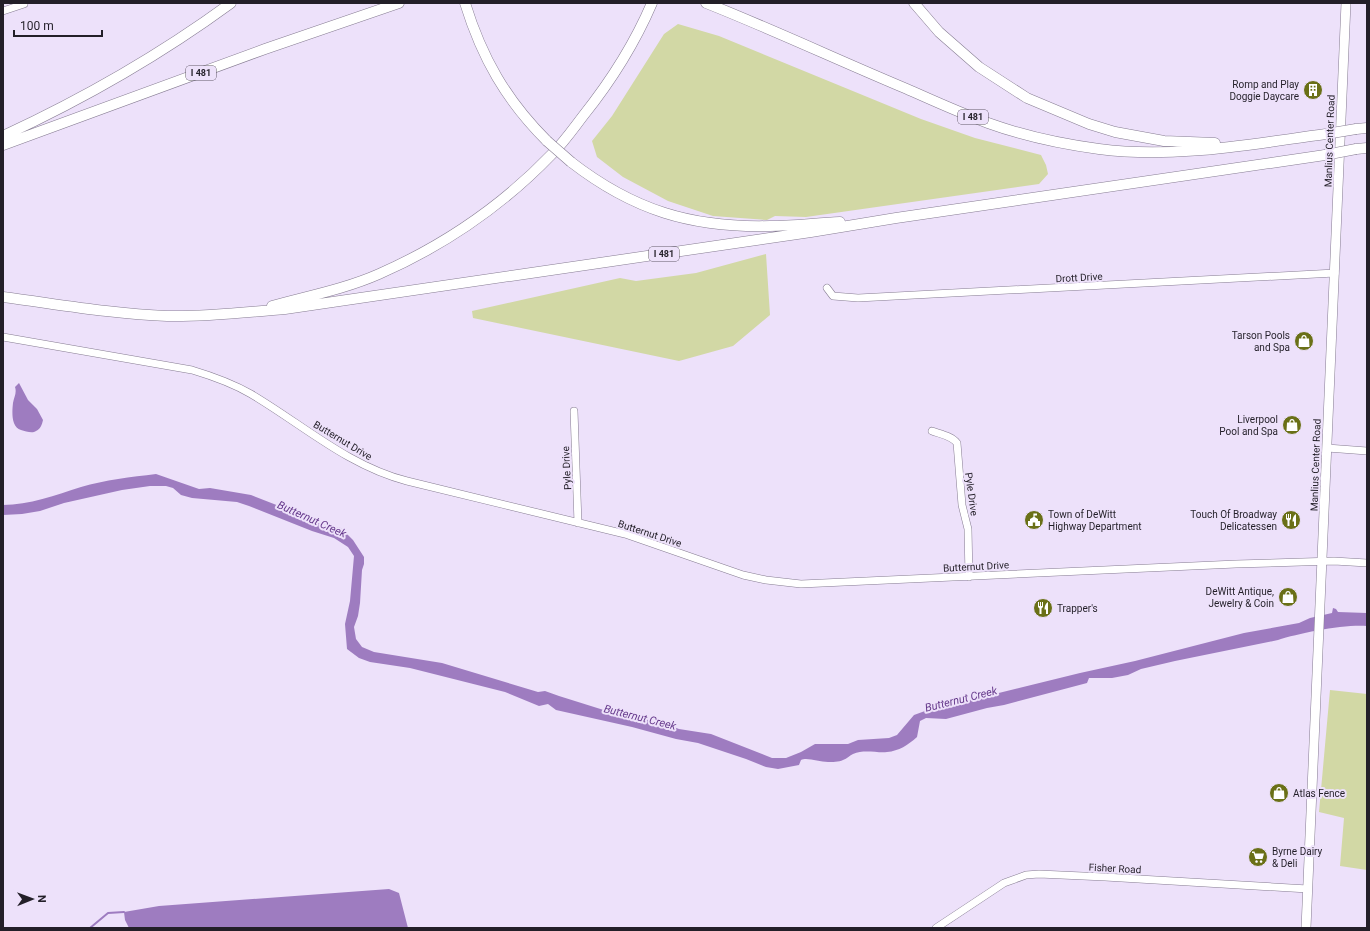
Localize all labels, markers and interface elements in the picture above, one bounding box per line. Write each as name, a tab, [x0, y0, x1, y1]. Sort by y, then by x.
scale bar	[14, 12, 102, 38]
text: 100 m	[20, 19, 54, 33]
road number: I 481	[186, 66, 216, 80]
place label: Romp and Play Doggie Daycare	[1229, 79, 1299, 102]
building icon: Romp and Play Doggie Daycare	[1302, 79, 1324, 101]
street label: Manlius Center Road	[1322, 95, 1337, 187]
road number: I 481	[958, 110, 988, 124]
road number: I 481	[649, 247, 679, 261]
street label: Drott Drive	[1055, 271, 1103, 284]
place label: Tarson Pools and Spa	[1232, 330, 1290, 353]
shop icon: Tarson Pools and Spa	[1293, 330, 1315, 352]
place label: Liverpool Pool and Spa	[1219, 414, 1278, 437]
shop icon: Liverpool Pool and Spa	[1281, 414, 1303, 436]
street label: Butternut Drive	[312, 419, 374, 462]
street label: Manlius Center Road	[1308, 419, 1323, 511]
street label: Pyle Drive	[560, 446, 573, 490]
street label: Pyle Drive	[963, 472, 980, 517]
water label: Butternut Creek	[275, 498, 349, 541]
public building icon: Town of DeWitt Highway Department	[1023, 509, 1045, 531]
place label: Town of DeWitt Highway Department	[1048, 509, 1141, 532]
place label: Touch Of Broadway Delicatessen	[1190, 509, 1277, 532]
restaurant icon: Touch Of Broadway Delicatessen	[1280, 509, 1302, 531]
street label: Butternut Drive	[617, 518, 683, 549]
street label: Butternut Drive	[943, 559, 1009, 574]
place label: DeWitt Antique, Jewelry & Coin	[1206, 586, 1274, 609]
shop icon: DeWitt Antique, Jewelry & Coin	[1277, 586, 1299, 608]
restaurant icon: Trapper's	[1032, 597, 1054, 619]
place label: Trapper's	[1057, 603, 1098, 614]
water label: Butternut Creek	[924, 684, 999, 715]
water label: Butternut Creek	[602, 702, 678, 733]
shop icon: Atlas Fence	[1268, 782, 1290, 804]
place label: Atlas Fence	[1293, 788, 1345, 799]
supermarket icon: Byrne Dairy & Deli	[1247, 846, 1269, 868]
place label: Byrne Dairy & Deli	[1272, 846, 1323, 869]
street label: Fisher Road	[1088, 862, 1142, 875]
north arrow	[12, 879, 52, 919]
text: N	[35, 895, 48, 903]

